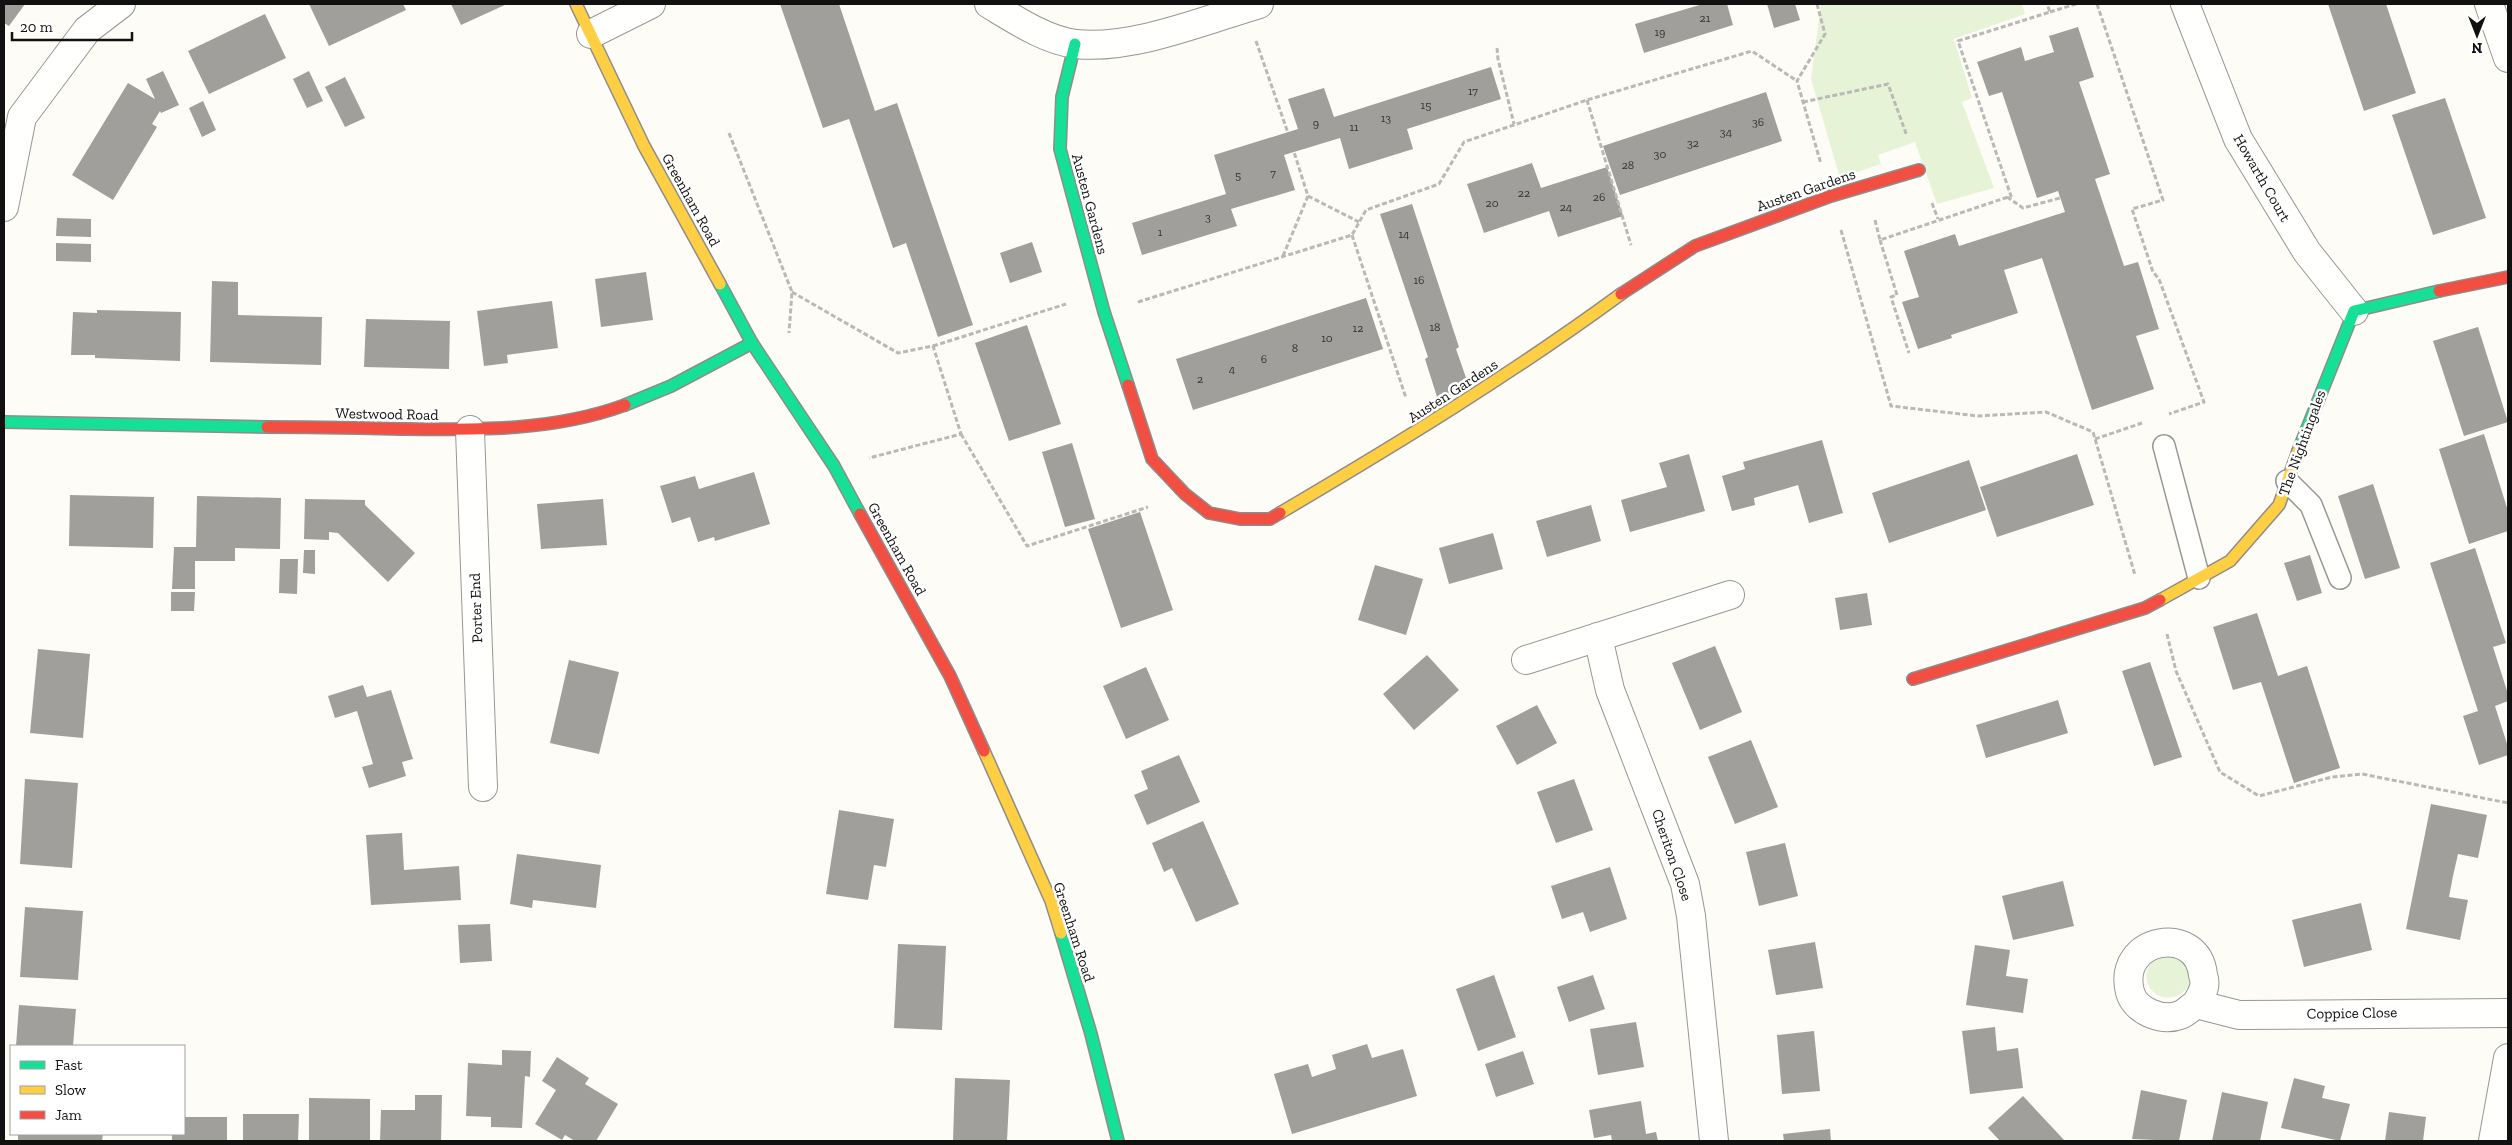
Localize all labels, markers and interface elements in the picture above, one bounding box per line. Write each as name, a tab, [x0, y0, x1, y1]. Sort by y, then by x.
scale bar	[12, 10, 132, 42]
north arrow	[2452, 10, 2502, 60]
house number: 21	[1700, 11, 1711, 25]
text: 20 m	[20, 18, 53, 36]
house number: 19	[1655, 25, 1666, 39]
text: N	[2471, 39, 2482, 56]
house number: 17	[1468, 84, 1478, 98]
house number: 15	[1421, 98, 1431, 112]
house number: 13	[1381, 111, 1391, 125]
house number: 36	[1752, 115, 1764, 129]
house number: 9	[1313, 116, 1319, 130]
house number: 11	[1349, 120, 1359, 134]
house number: 34	[1720, 125, 1733, 139]
street label: Howarth Court	[2230, 131, 2295, 226]
house number: 32	[1687, 136, 1699, 150]
house number: 30	[1654, 147, 1666, 161]
street label: Greenham Road	[658, 150, 724, 250]
street label: Austen Gardens	[1068, 152, 1112, 256]
house number: 28	[1622, 158, 1634, 172]
street label: Austen Gardens	[1754, 165, 1858, 215]
house number: 7	[1270, 166, 1276, 180]
house number: 5	[1235, 168, 1241, 182]
house number: 22	[1518, 186, 1530, 200]
house number: 26	[1593, 190, 1605, 204]
house number: 20	[1485, 196, 1499, 210]
house number: 24	[1560, 200, 1573, 214]
house number: 3	[1205, 210, 1211, 224]
house number: 1	[1158, 225, 1163, 239]
house number: 14	[1398, 227, 1410, 241]
house number: 16	[1414, 273, 1425, 287]
house number: 18	[1429, 320, 1441, 334]
house number: 12	[1353, 321, 1363, 335]
house number: 10	[1321, 331, 1333, 345]
house number: 8	[1292, 341, 1298, 355]
house number: 6	[1261, 352, 1267, 366]
street label: Austen Gardens	[1405, 355, 1501, 427]
house number: 4	[1229, 362, 1236, 376]
house number: 2	[1197, 372, 1203, 386]
street label: The Nightingales	[2275, 388, 2329, 498]
street label: Westwood Road	[335, 404, 439, 424]
street label: Greenham Road	[864, 499, 930, 599]
street label: Porter End	[466, 572, 486, 643]
street label: Cheriton Close	[1648, 807, 1696, 903]
street label: Greenham Road	[1049, 880, 1099, 985]
street label: Coppice Close	[2307, 1003, 2397, 1023]
legend	[10, 1045, 185, 1135]
text: Fast	[55, 1056, 83, 1074]
text: Slow	[55, 1081, 87, 1099]
text: Jam	[55, 1106, 82, 1124]

